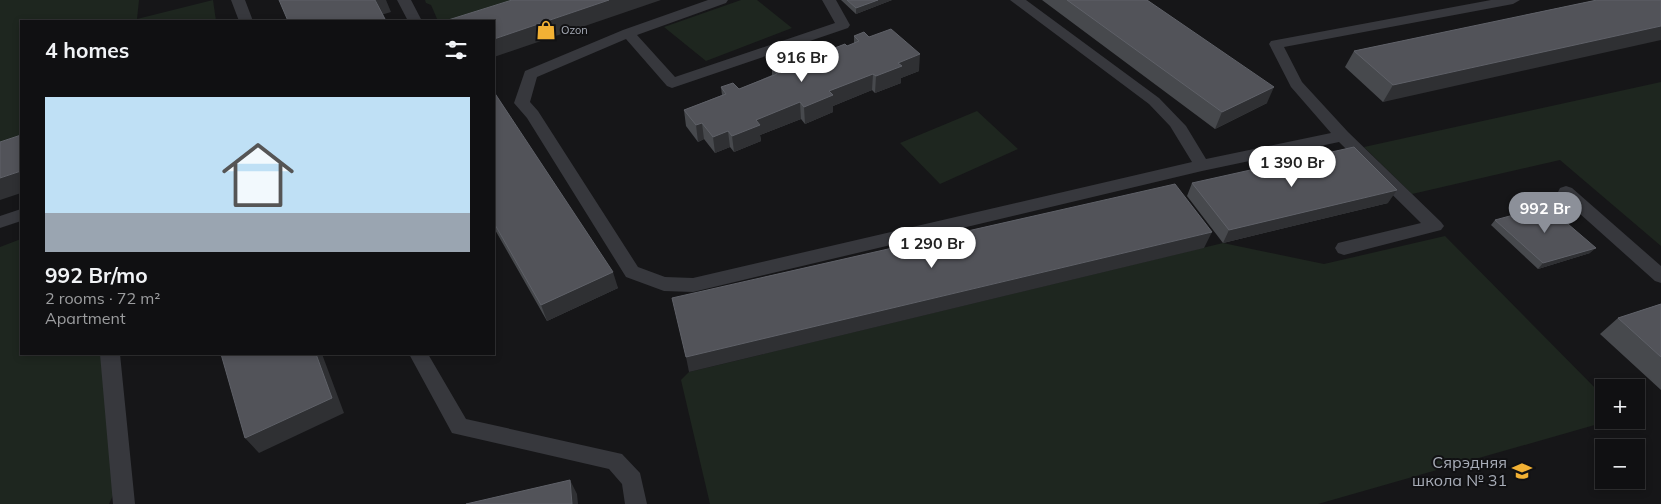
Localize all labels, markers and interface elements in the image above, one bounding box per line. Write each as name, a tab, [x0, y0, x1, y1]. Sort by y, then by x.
shop icon: Ozon	[535, 19, 557, 41]
place label: Ozon	[561, 23, 588, 37]
icon: filters	[442, 36, 470, 64]
text: 4 homes	[45, 37, 129, 63]
pin: 916 Br	[761, 41, 843, 83]
text: 916 Br	[777, 47, 827, 67]
icon: home	[213, 130, 303, 220]
pin: 1 390 Br	[1240, 146, 1344, 188]
text: 1 390 Br	[1260, 152, 1324, 172]
pin: 992 Br	[1504, 192, 1586, 234]
text: 992 Br	[1520, 198, 1570, 218]
pin: 1 290 Br	[880, 226, 984, 269]
text: 1 290 Br	[900, 233, 964, 253]
text: 992 Br/mo	[45, 262, 148, 288]
text: 2 rooms · 72 m²	[45, 288, 160, 308]
text: Apartment	[45, 308, 126, 328]
map controls	[1595, 379, 1645, 489]
button: +	[1595, 379, 1645, 429]
button: −	[1595, 439, 1645, 489]
place label: Сярэдняя школа № 31	[1412, 452, 1507, 490]
school or university icon: Сярэдняя школа № 31	[1511, 460, 1533, 482]

